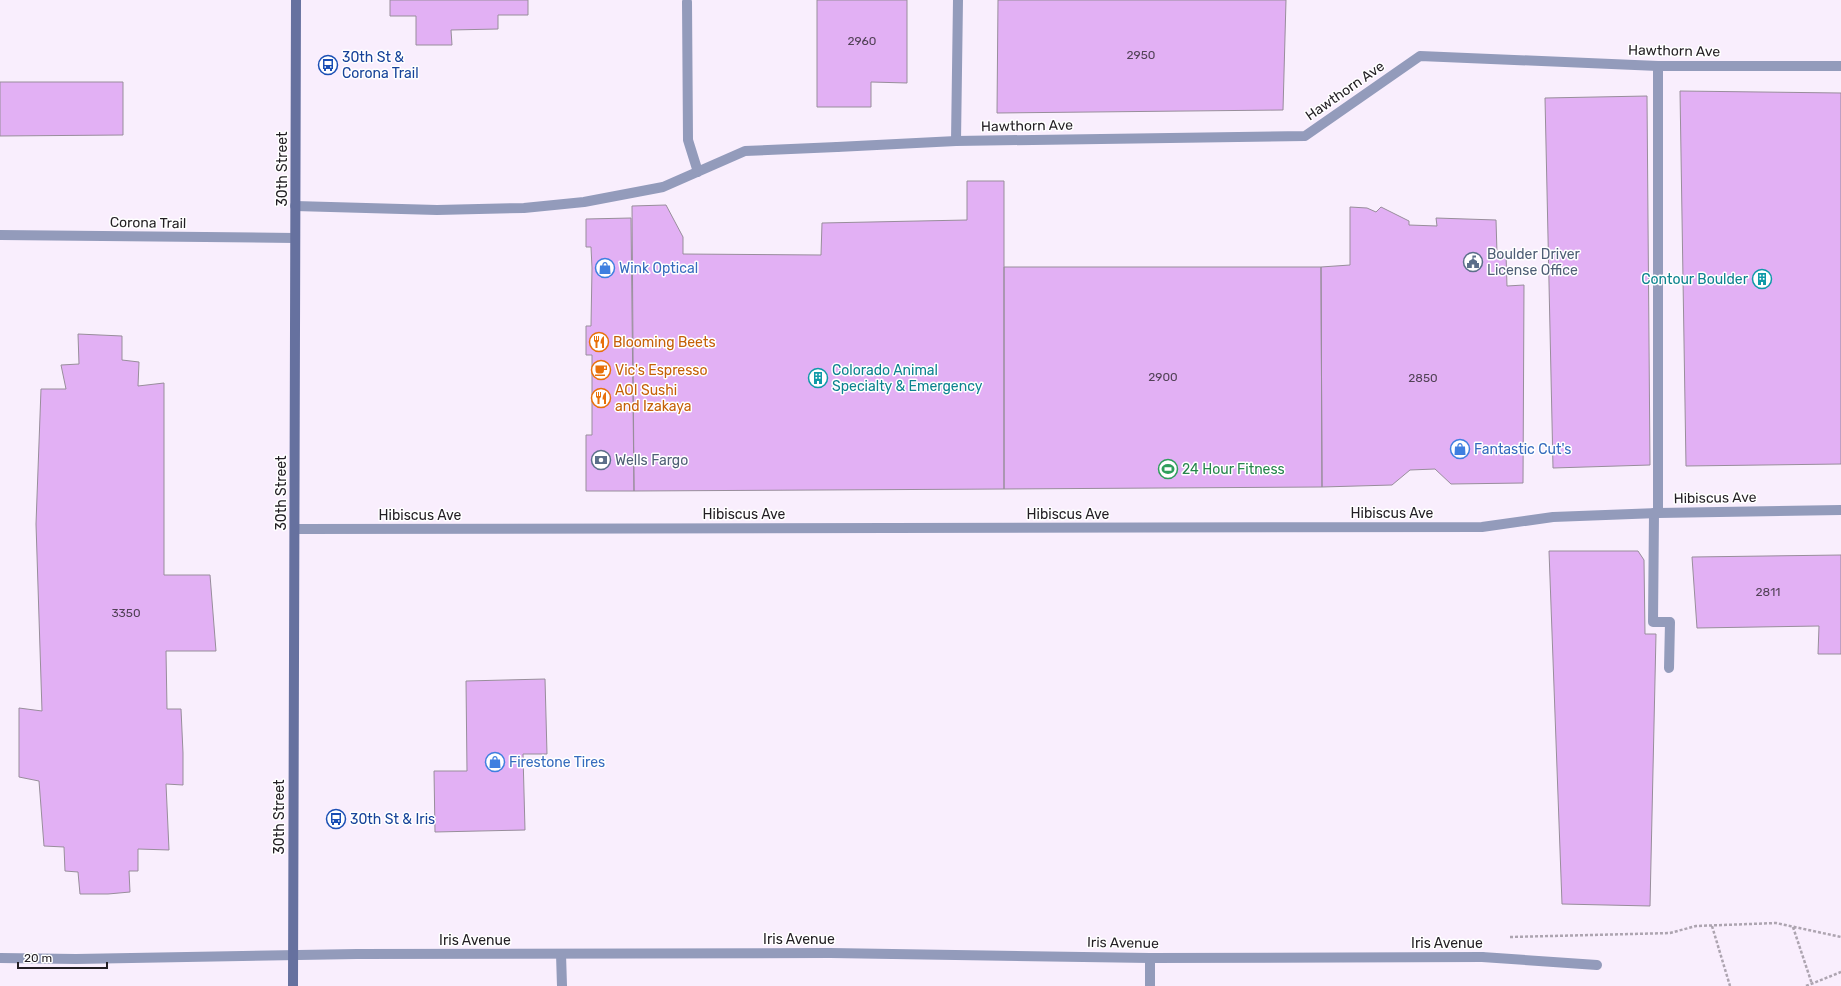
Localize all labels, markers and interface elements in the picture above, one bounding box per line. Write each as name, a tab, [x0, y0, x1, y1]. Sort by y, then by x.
house number: 2960	[848, 34, 876, 48]
street label: Hawthorn Ave	[1628, 42, 1720, 60]
house number: 2950	[1127, 48, 1155, 62]
place label: 30th St & Corona Trail	[342, 49, 419, 82]
bus stop icon: 30th St & Corona Trail	[317, 54, 339, 76]
street label: Hawthorn Ave	[1302, 58, 1388, 124]
street label: Hawthorn Ave	[981, 117, 1073, 135]
street label: 30th Street	[274, 131, 291, 207]
street label: Corona Trail	[110, 214, 186, 232]
place label: Boulder Driver License Office	[1487, 246, 1581, 279]
public building icon: Boulder Driver License Office	[1462, 251, 1484, 273]
shop icon: Wink Optical	[594, 257, 616, 279]
place label: Wink Optical	[619, 260, 698, 277]
building icon: Contour Boulder	[1751, 268, 1773, 290]
place label: Contour Boulder	[1641, 271, 1749, 288]
restaurant icon: Blooming Beets	[588, 331, 610, 353]
place label: Blooming Beets	[613, 334, 716, 351]
cafe icon: Vic's Espresso	[590, 359, 612, 381]
place label: Vic's Espresso	[615, 362, 708, 379]
place label: Colorado Animal Specialty & Emergency	[832, 362, 983, 395]
building icon: Colorado Animal Specialty & Emergency	[807, 367, 829, 389]
house number: 2900	[1148, 370, 1178, 384]
house number: 2850	[1408, 371, 1438, 385]
place label: AOI Sushi and Izakaya	[615, 382, 691, 415]
restaurant icon: AOI Sushi and Izakaya	[590, 387, 612, 409]
shop icon: Fantastic Cut's	[1449, 438, 1471, 460]
place label: Fantastic Cut's	[1474, 441, 1571, 458]
bank icon: Wells Fargo	[590, 449, 612, 471]
place label: Wells Fargo	[615, 452, 688, 469]
street label: 30th Street	[273, 455, 290, 531]
sports icon: 24 Hour Fitness	[1157, 458, 1179, 480]
place label: 24 Hour Fitness	[1182, 461, 1285, 478]
street label: Hibiscus Ave	[1673, 489, 1757, 507]
street label: Hibiscus Ave	[1351, 505, 1434, 522]
street label: Hibiscus Ave	[703, 506, 786, 523]
street label: Hibiscus Ave	[1027, 506, 1110, 523]
street label: Hibiscus Ave	[379, 507, 462, 524]
house number: 2811	[1756, 585, 1780, 599]
house number: 3350	[111, 606, 141, 620]
shop icon: Firestone Tires	[484, 751, 506, 773]
place label: Firestone Tires	[509, 754, 605, 771]
street label: 30th Street	[271, 779, 288, 855]
bus stop icon: 30th St & Iris	[325, 808, 347, 830]
place label: 30th St & Iris	[350, 811, 435, 828]
street label: Iris Avenue	[763, 931, 835, 948]
street label: Iris Avenue	[439, 932, 511, 949]
street label: Iris Avenue	[1087, 934, 1159, 952]
street label: Iris Avenue	[1411, 935, 1483, 952]
scale bar	[18, 944, 107, 970]
text: 20 m	[24, 951, 52, 965]

